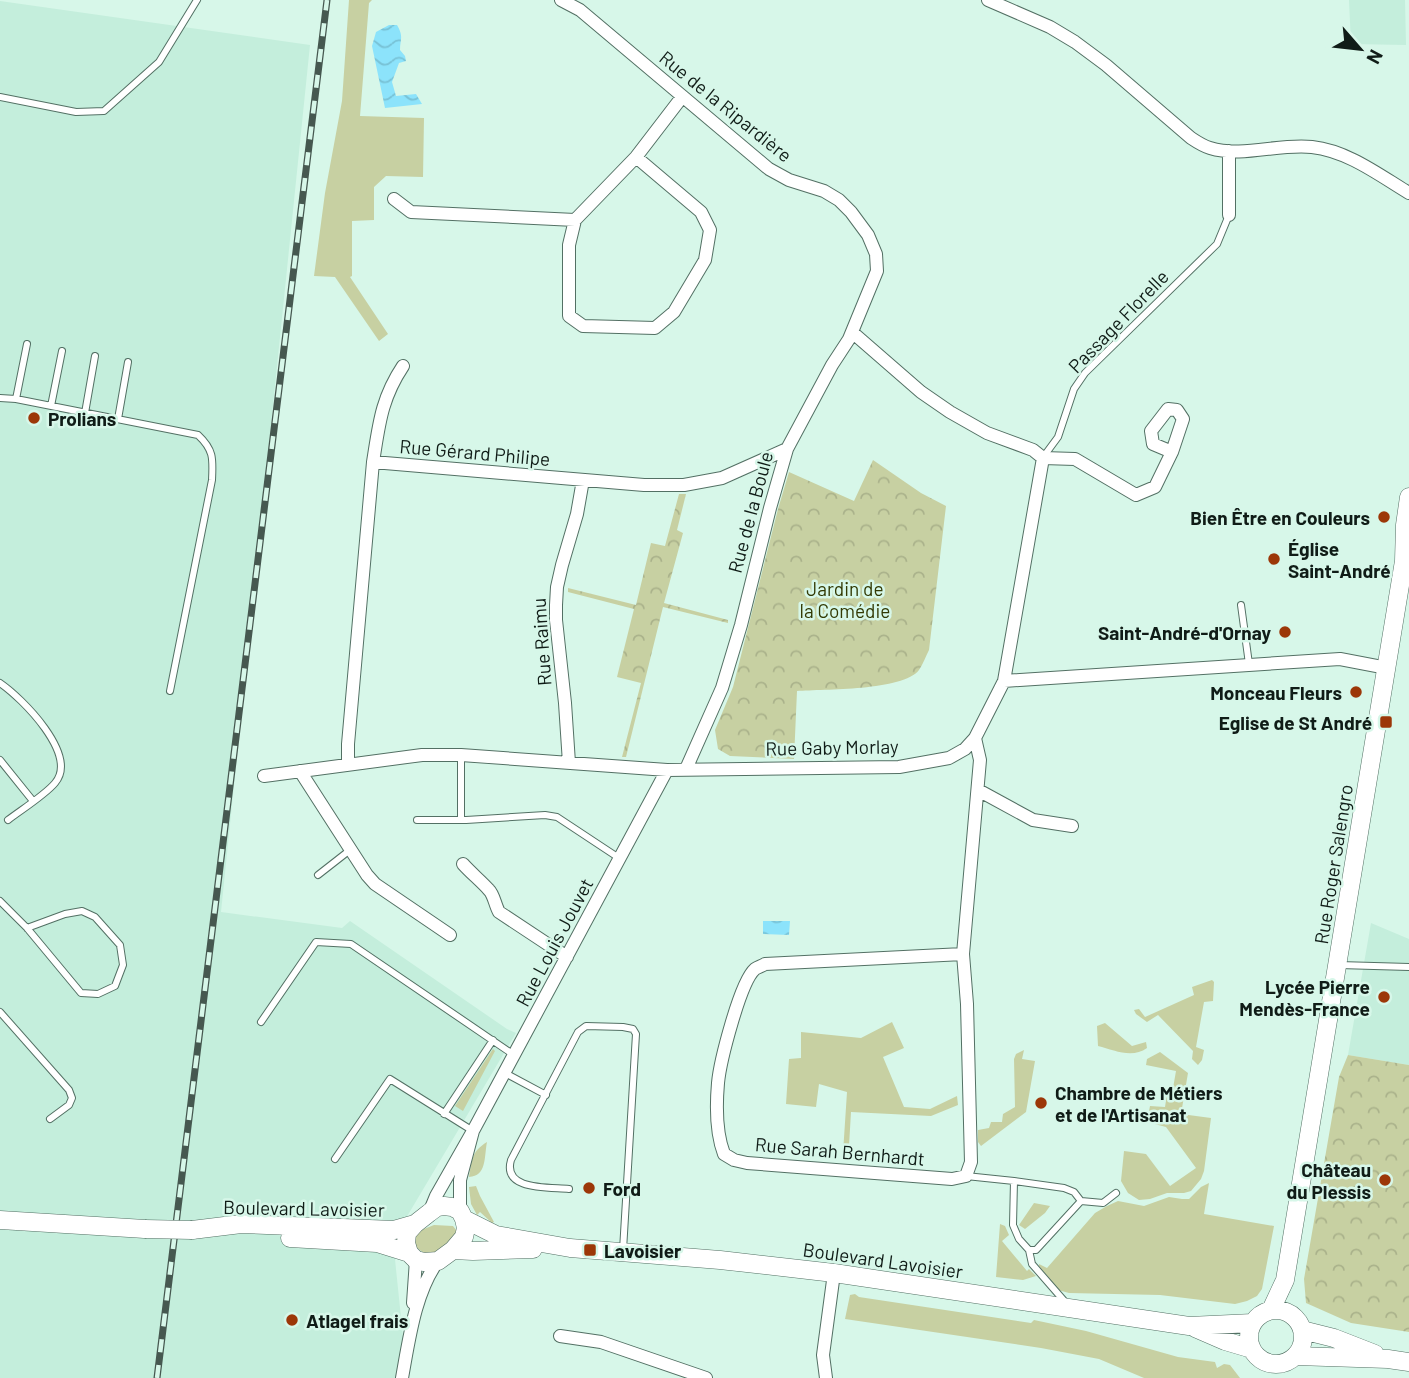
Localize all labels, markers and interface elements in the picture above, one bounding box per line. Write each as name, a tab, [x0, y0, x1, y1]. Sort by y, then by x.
north arrow	[1325, 14, 1395, 84]
street label: Rue de la Ripardière	[655, 46, 797, 166]
text: N	[1362, 46, 1389, 68]
street label: Passage Florelle	[1063, 265, 1173, 377]
place label: Prolians	[48, 407, 116, 430]
marker: Prolians	[26, 410, 42, 426]
street label: Rue Gérard Philipe	[399, 434, 551, 470]
street label: Rue de la Boule	[723, 449, 777, 575]
place label: Bien Être en Couleurs	[1190, 506, 1370, 529]
marker: Bien Être en Couleurs	[1376, 509, 1392, 525]
place label: Église Saint-André	[1288, 537, 1391, 582]
marker: Église Saint-André	[1266, 551, 1282, 567]
park label: Jardin de la Comédie	[800, 577, 890, 622]
street label: Rue Raimu	[526, 597, 556, 687]
place label: Saint-André-d'Ornay	[1098, 621, 1271, 644]
marker: Saint-André-d'Ornay	[1277, 624, 1293, 640]
place label: Monceau Fleurs	[1210, 681, 1342, 704]
marker: Monceau Fleurs	[1348, 684, 1364, 700]
place label: Eglise de St André	[1219, 711, 1372, 734]
marker: Eglise de St André	[1378, 714, 1394, 730]
street label: Rue Gaby Morlay	[765, 734, 899, 760]
street label: Rue Roger Salengro	[1309, 782, 1357, 946]
street label: Rue Louis Jouvet	[511, 874, 597, 1010]
place label: Lycée Pierre Mendès-France	[1239, 975, 1370, 1020]
marker: Lycée Pierre Mendès-France	[1376, 989, 1392, 1005]
place label: Chambre de Métiers et de l'Artisanat	[1055, 1081, 1223, 1126]
marker: Chambre de Métiers et de l'Artisanat	[1033, 1095, 1049, 1111]
street label: Rue Sarah Bernhardt	[754, 1132, 926, 1170]
place label: Château du Plessis	[1287, 1158, 1371, 1203]
marker: Château du Plessis	[1377, 1172, 1393, 1188]
place label: Ford	[603, 1177, 641, 1200]
marker: Ford	[581, 1180, 597, 1196]
street label: Boulevard Lavoisier	[223, 1195, 385, 1221]
street label: Boulevard Lavoisier	[801, 1237, 965, 1283]
place label: Lavoisier	[604, 1239, 682, 1262]
marker: Lavoisier	[582, 1242, 598, 1258]
place label: Atlagel frais	[306, 1309, 408, 1332]
marker: Atlagel frais	[284, 1312, 300, 1328]

